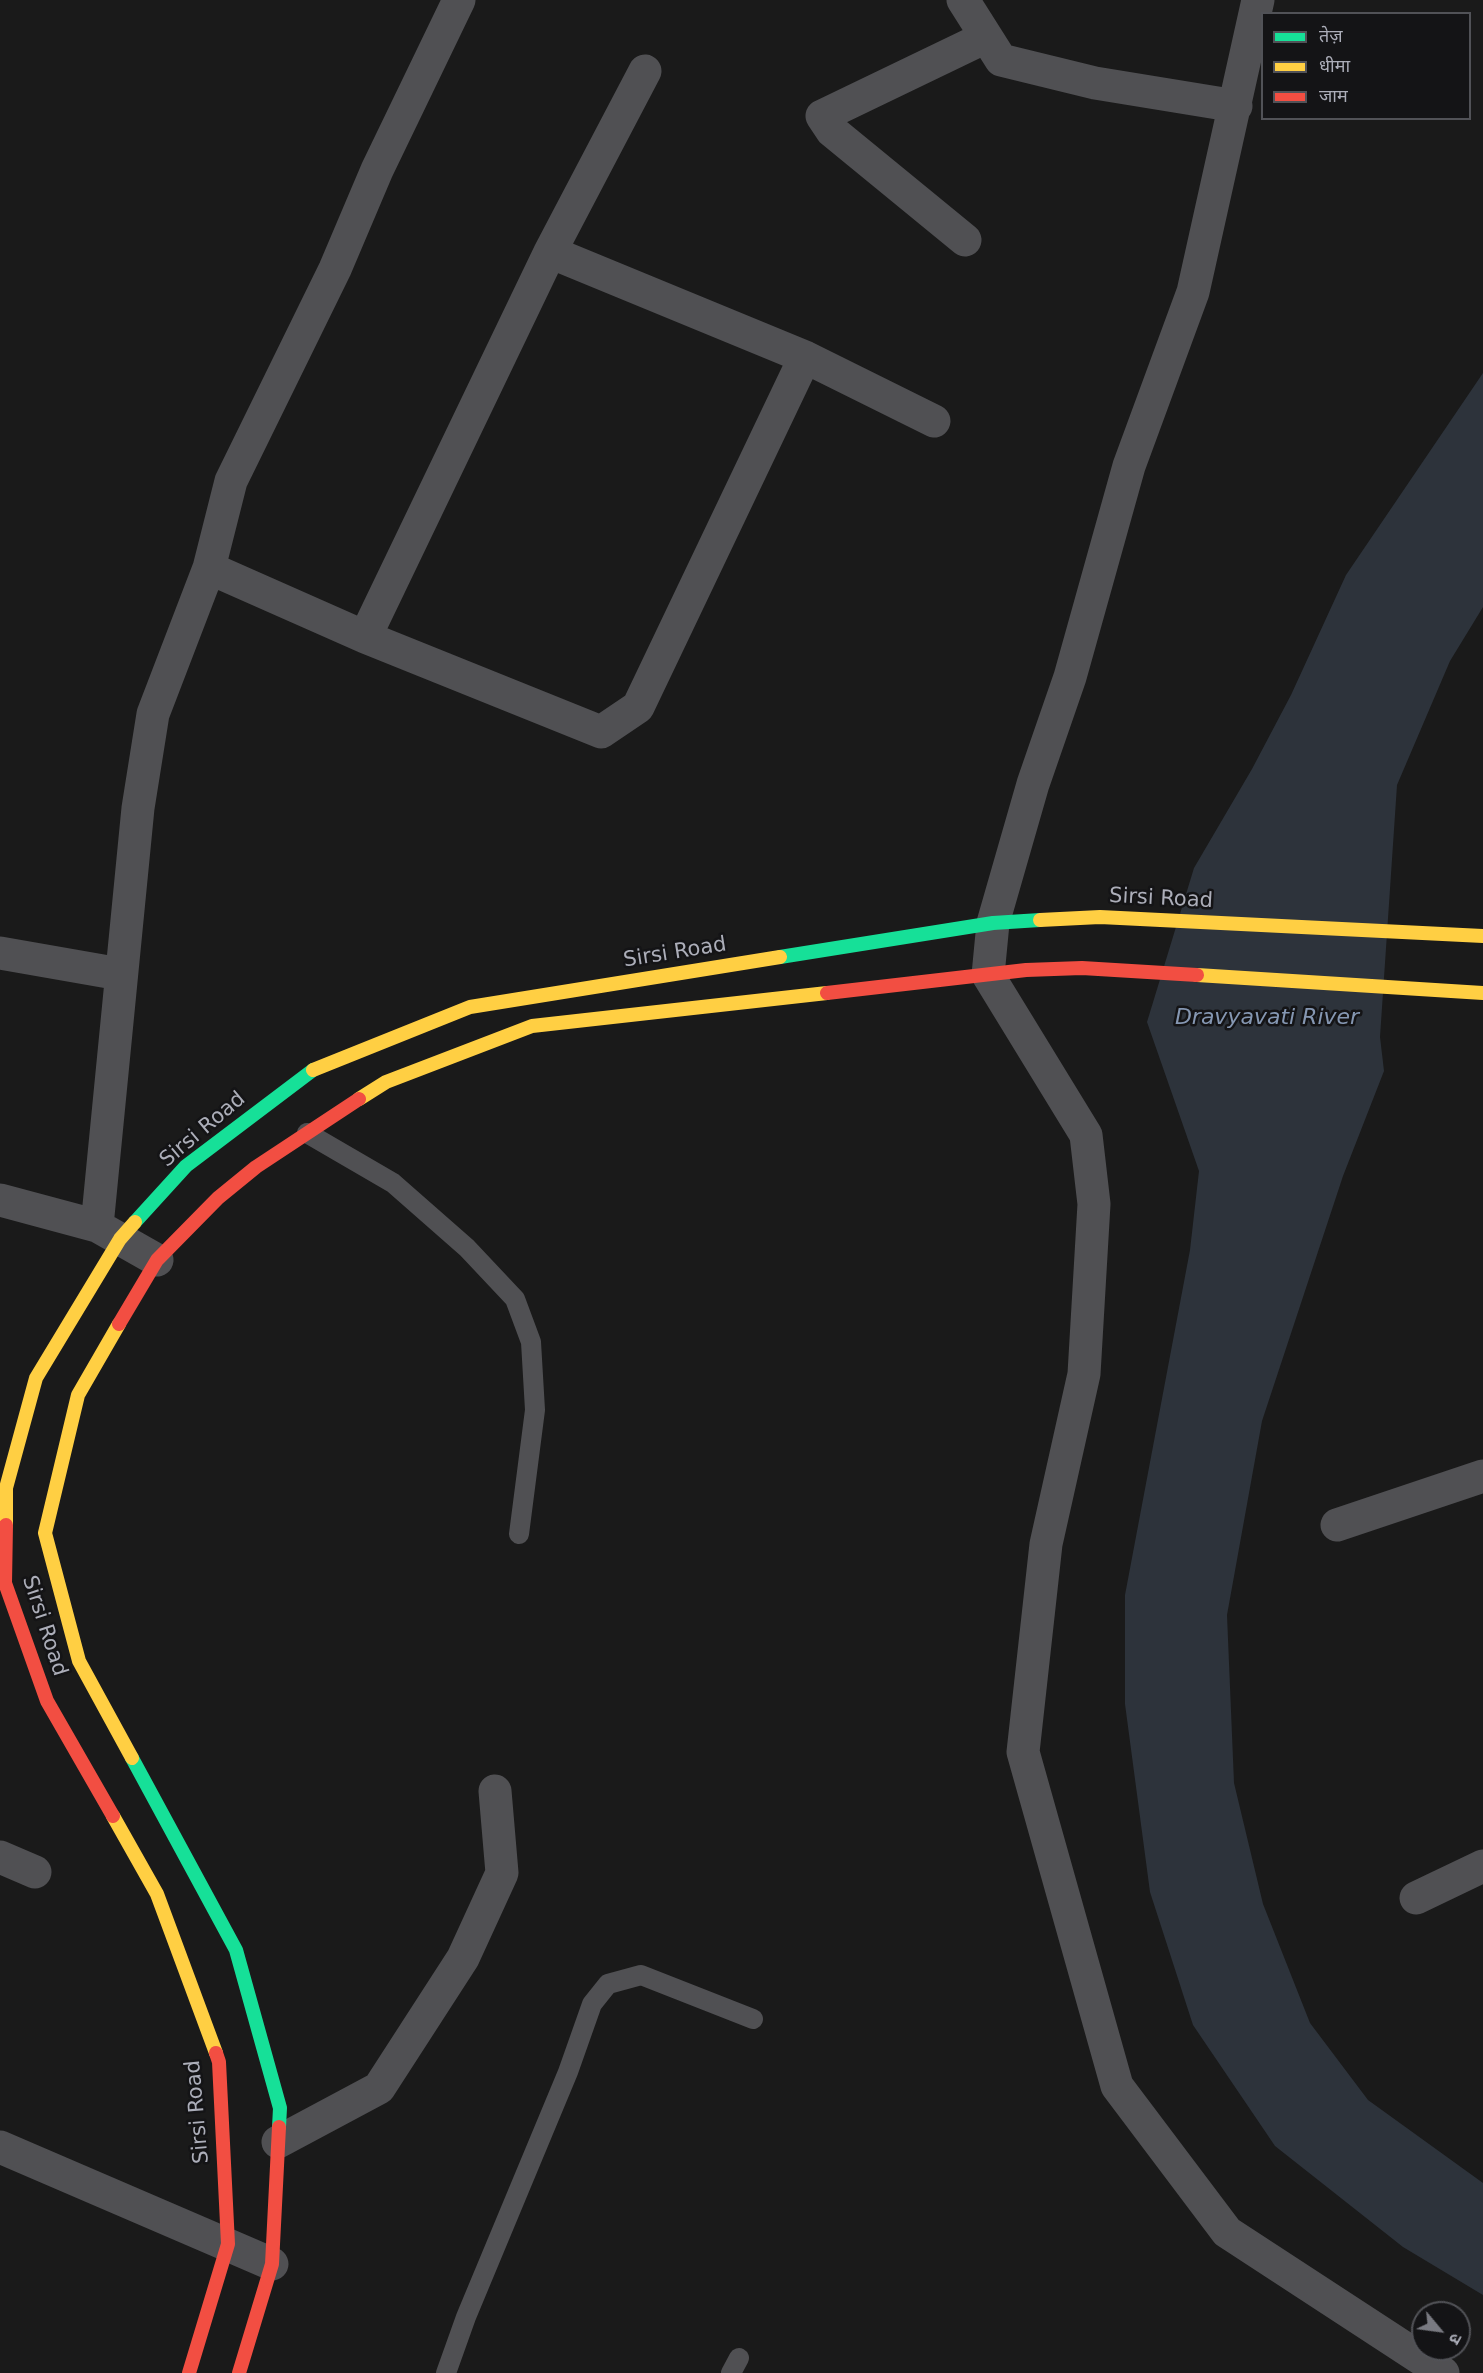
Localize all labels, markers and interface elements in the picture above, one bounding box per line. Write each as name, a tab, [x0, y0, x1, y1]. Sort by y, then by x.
legend	[1261, 12, 1471, 120]
text: तेज़	[1319, 25, 1343, 46]
text: धीमा	[1319, 55, 1350, 76]
text: जाम	[1319, 85, 1348, 106]
street label: Sirsi Road	[1108, 884, 1214, 914]
street label: Sirsi Road	[622, 932, 728, 974]
water label: Dravyavati River	[1175, 1005, 1359, 1031]
street label: Sirsi Road	[155, 1087, 251, 1173]
street label: Sirsi Road	[16, 1573, 72, 1679]
street label: Sirsi Road	[181, 2059, 215, 2165]
north arrow	[1411, 2301, 1471, 2361]
text: उ	[1445, 2330, 1466, 2348]

